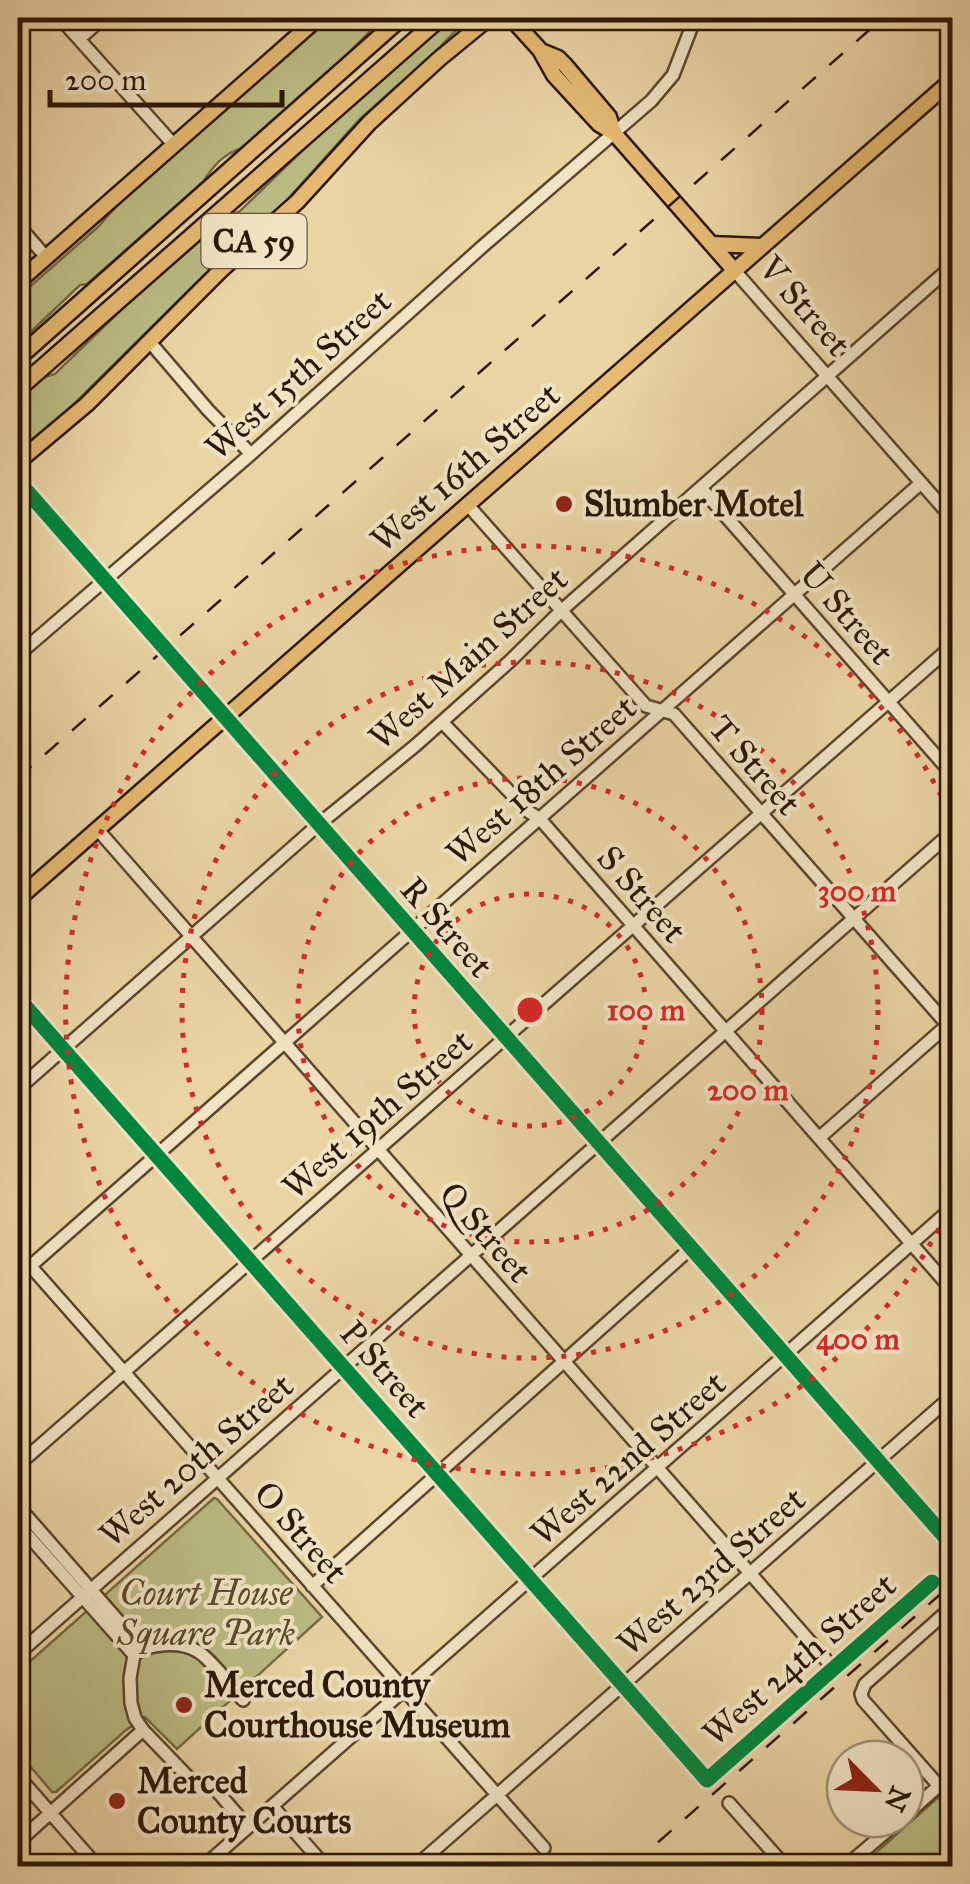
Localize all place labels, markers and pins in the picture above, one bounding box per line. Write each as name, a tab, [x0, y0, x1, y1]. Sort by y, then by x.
place label: Slumber Motel	[584, 483, 804, 526]
marker: Slumber Motel	[553, 493, 575, 515]
centre of rings	[512, 992, 548, 1028]
place label: Merced County Courthouse Museum	[204, 1664, 511, 1747]
marker: Merced County Courthouse Museum	[173, 1694, 195, 1716]
place label: Merced County Courts	[137, 1760, 351, 1843]
marker: Merced County Courts	[106, 1790, 128, 1812]

